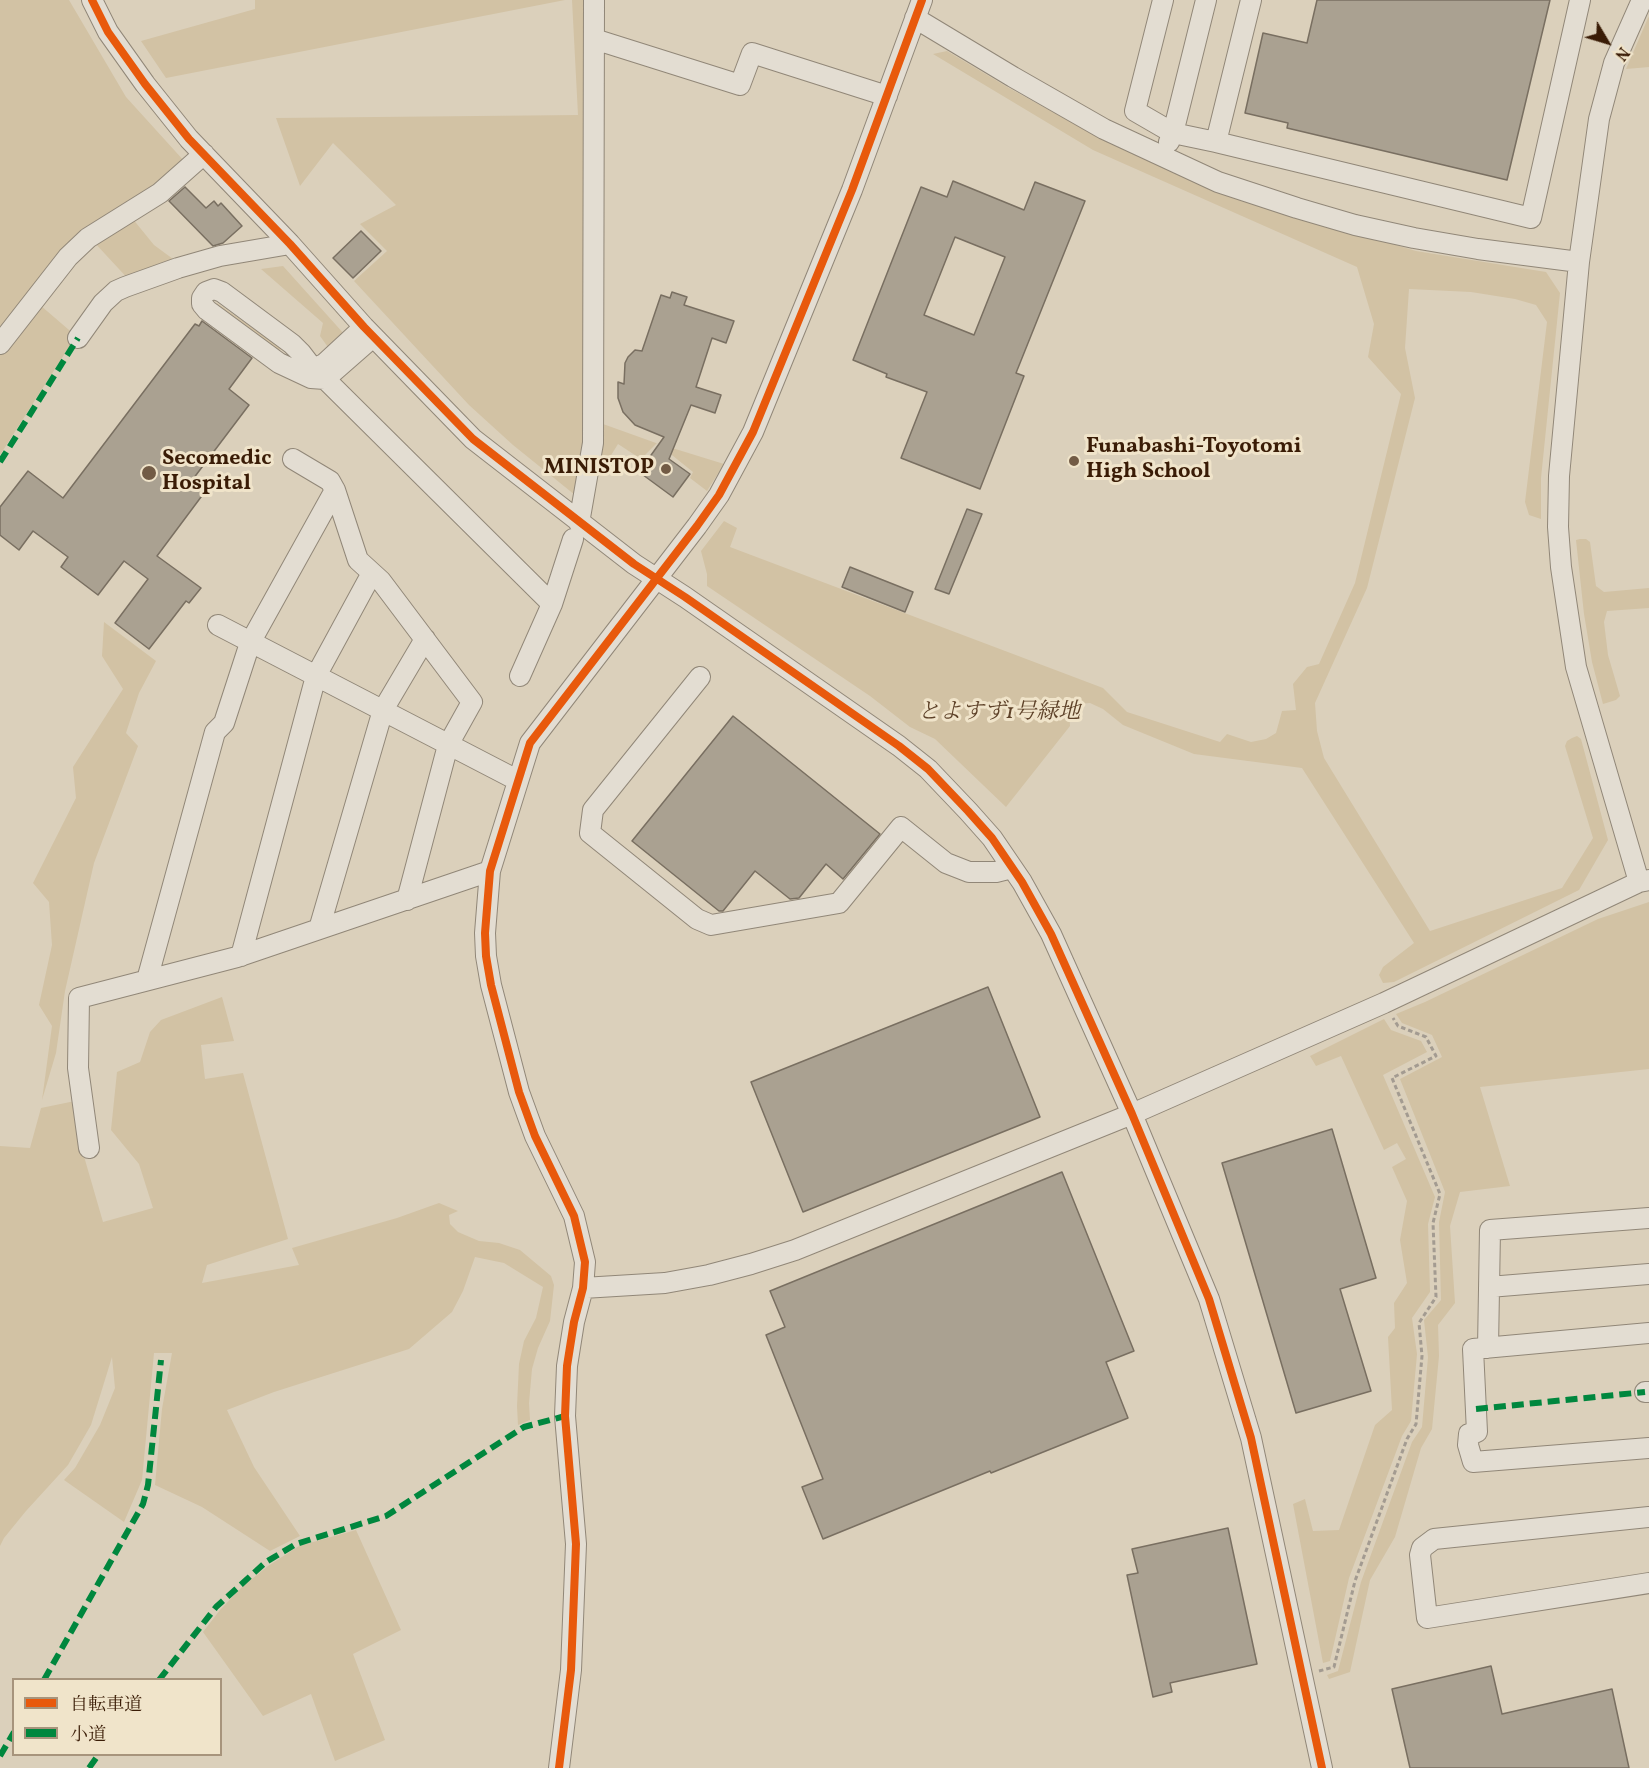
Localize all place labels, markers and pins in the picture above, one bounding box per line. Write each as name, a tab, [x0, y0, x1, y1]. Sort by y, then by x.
place label: Funabashi-Toyotomi High School	[1086, 435, 1301, 487]
place label: Secomedic Hospital	[162, 447, 271, 499]
marker: Funabashi-Toyotomi High School	[1067, 454, 1081, 468]
place label: MINISTOP	[544, 456, 654, 482]
marker: MINISTOP	[659, 462, 673, 476]
marker: Secomedic Hospital	[140, 464, 158, 482]

